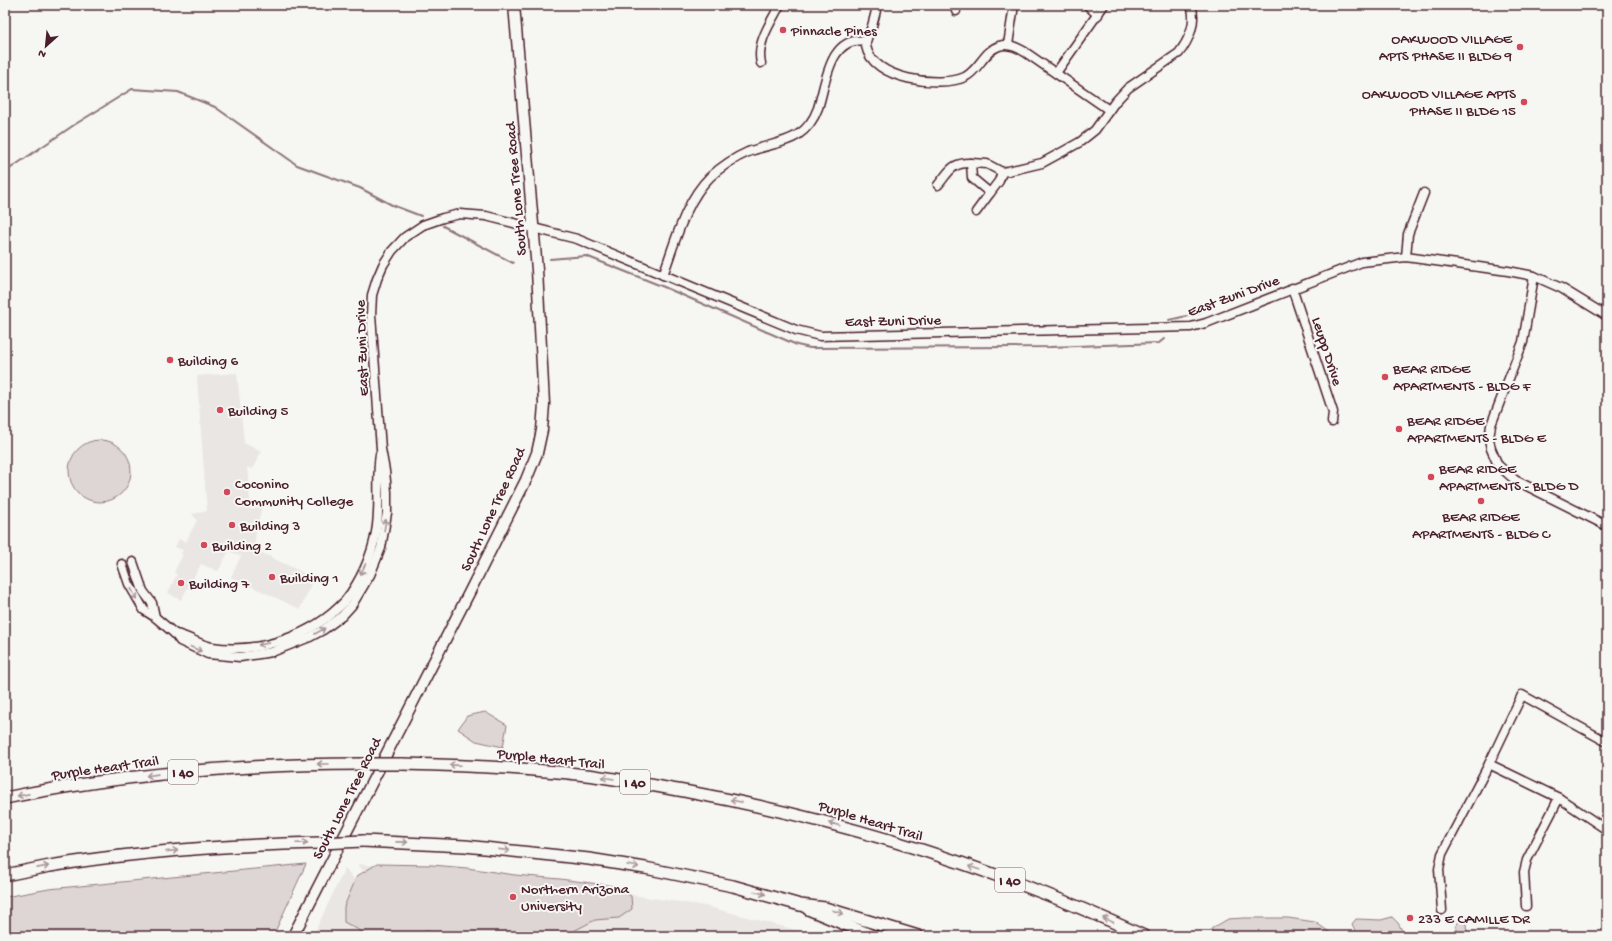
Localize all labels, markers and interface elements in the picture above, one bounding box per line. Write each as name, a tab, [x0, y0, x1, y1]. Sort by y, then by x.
place label: Pinnacle Pines	[790, 23, 877, 41]
marker: Pinnacle Pines	[778, 25, 788, 35]
north arrow	[26, 26, 66, 66]
place label: OAKWOOD VILLAGE APTS PHASE II BLDG 9	[1379, 31, 1513, 66]
marker: OAKWOOD VILLAGE APTS PHASE II BLDG 9	[1515, 42, 1525, 52]
text: N	[36, 46, 48, 60]
place label: OAKWOOD VILLAGE APTS PHASE II BLDG 15	[1362, 86, 1516, 121]
marker: OAKWOOD VILLAGE APTS PHASE II BLDG 15	[1519, 97, 1529, 107]
street label: South Lone Tree Road	[502, 120, 532, 256]
street label: East Zuni Drive	[1185, 272, 1282, 322]
street label: East Zuni Drive	[352, 299, 374, 396]
street label: East Zuni Drive	[845, 312, 942, 332]
street label: Leupp Drive	[1307, 315, 1346, 389]
place label: Building 6	[177, 353, 239, 371]
marker: Building 6	[165, 355, 175, 365]
place label: BEAR RIDGE APARTMENTS - BLDG F	[1392, 361, 1532, 396]
marker: BEAR RIDGE APARTMENTS - BLDG F	[1380, 372, 1390, 382]
place label: Building 5	[227, 403, 289, 421]
marker: Building 5	[215, 405, 225, 415]
place label: BEAR RIDGE APARTMENTS - BLDG E	[1406, 413, 1547, 448]
marker: BEAR RIDGE APARTMENTS - BLDG E	[1394, 424, 1404, 434]
street label: South Lone Tree Road	[457, 444, 531, 574]
place label: BEAR RIDGE APARTMENTS - BLDG D	[1438, 461, 1579, 496]
marker: BEAR RIDGE APARTMENTS - BLDG D	[1426, 472, 1436, 482]
place label: Coconino Community College	[235, 476, 353, 511]
marker: Coconino Community College	[222, 487, 232, 497]
marker: BEAR RIDGE APARTMENTS - BLDG C	[1476, 496, 1486, 506]
place label: BEAR RIDGE APARTMENTS - BLDG C	[1412, 509, 1551, 544]
place label: Building 3	[239, 518, 301, 536]
one-way arrow	[381, 519, 389, 532]
marker: Building 3	[227, 520, 237, 530]
place label: Building 2	[211, 538, 272, 556]
marker: Building 2	[199, 540, 209, 550]
one-way arrow	[359, 563, 366, 575]
place label: Building 1	[279, 570, 339, 588]
marker: Building 1	[267, 572, 277, 582]
place label: Building 7	[188, 576, 251, 594]
marker: Building 7	[176, 578, 186, 588]
one-way arrow	[131, 588, 138, 600]
one-way arrow	[314, 627, 326, 635]
one-way arrow	[258, 641, 271, 649]
one-way arrow	[189, 646, 201, 653]
street label: South Lone Tree Road	[309, 734, 387, 863]
street label: Purple Heart Trail	[495, 745, 606, 775]
street label: Purple Heart Trail	[49, 753, 160, 786]
road number: I 40	[168, 760, 198, 784]
one-way arrow	[317, 760, 330, 768]
one-way arrow	[449, 762, 462, 769]
road number: I 40	[620, 770, 650, 794]
one-way arrow	[146, 771, 159, 779]
one-way arrow	[602, 774, 615, 782]
one-way arrow	[17, 791, 30, 799]
one-way arrow	[730, 797, 743, 805]
street label: Purple Heart Trail	[815, 797, 925, 846]
one-way arrow	[827, 820, 840, 827]
one-way arrow	[395, 838, 408, 846]
one-way arrow	[295, 840, 308, 847]
one-way arrow	[497, 846, 510, 854]
one-way arrow	[165, 847, 178, 855]
one-way arrow	[626, 862, 639, 870]
one-way arrow	[36, 863, 49, 871]
one-way arrow	[968, 864, 981, 871]
road number: I 40	[995, 868, 1025, 892]
place label: Northern Arizona University	[521, 881, 630, 916]
one-way arrow	[753, 890, 766, 897]
marker: Northern Arizona University	[508, 892, 518, 902]
one-way arrow	[832, 909, 845, 916]
place label: 233 E CAMILLE DR	[1418, 911, 1531, 929]
marker: 233 E CAMILLE DR	[1405, 913, 1415, 923]
one-way arrow	[1103, 916, 1115, 923]

